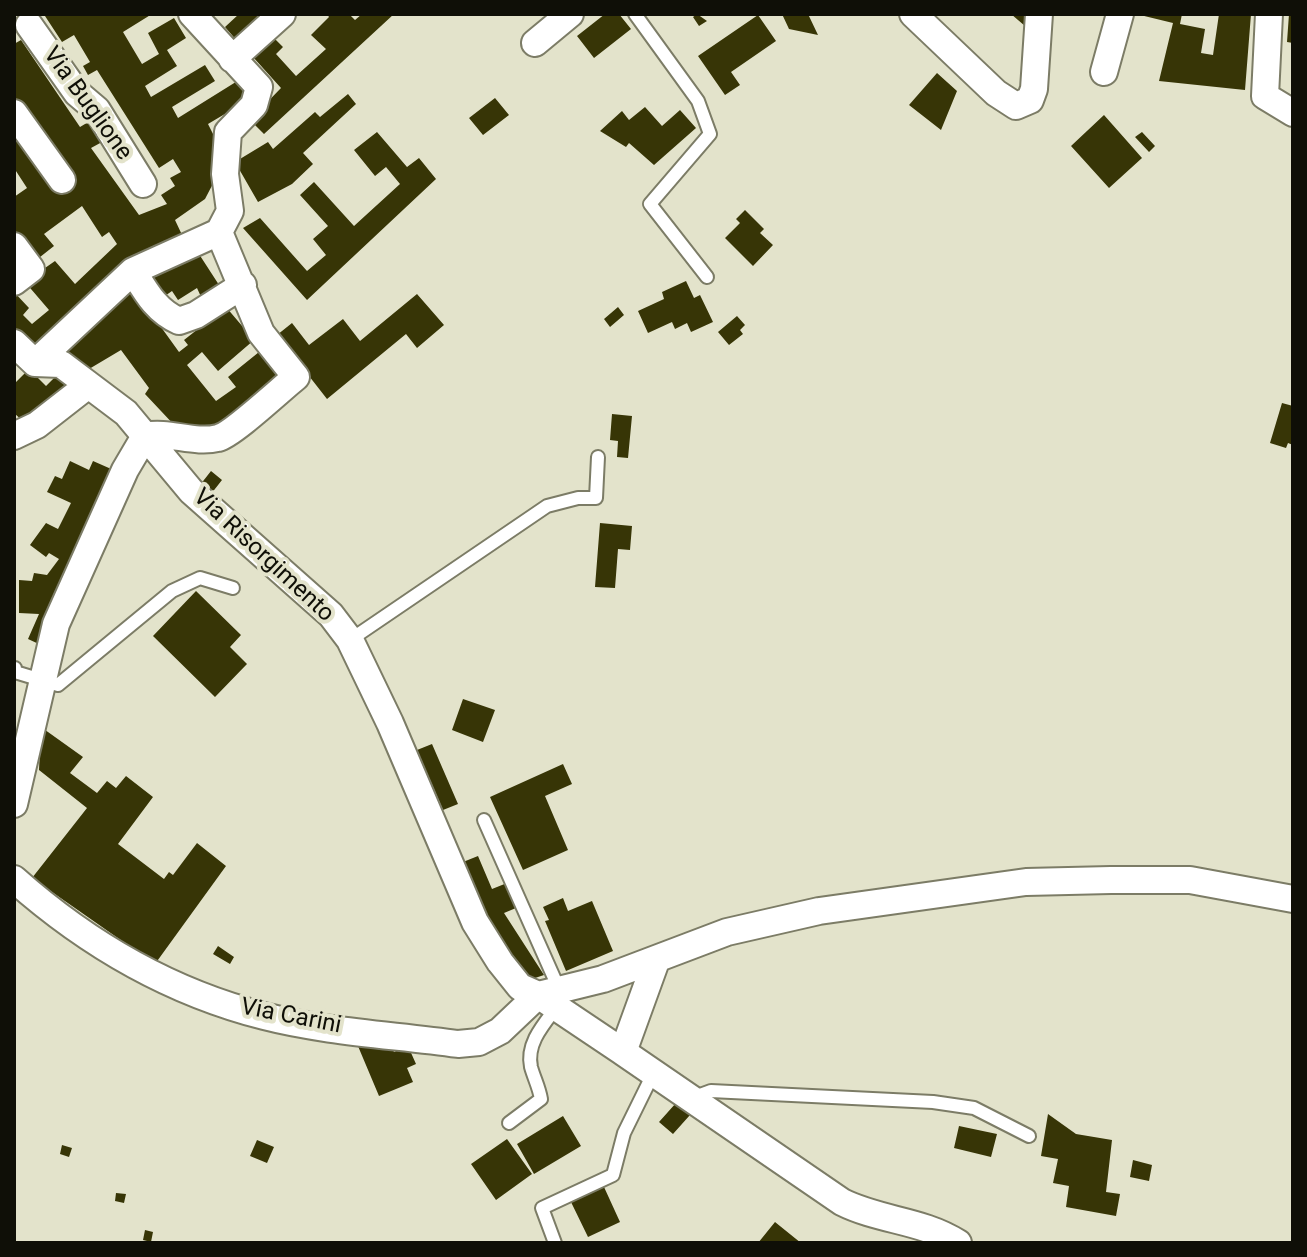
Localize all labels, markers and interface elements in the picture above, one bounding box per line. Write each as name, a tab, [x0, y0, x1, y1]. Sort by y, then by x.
street label: Via Buglione	[36, 42, 138, 166]
street label: Via Risorgimento	[186, 483, 340, 629]
street label: Via Carini	[238, 993, 344, 1041]

